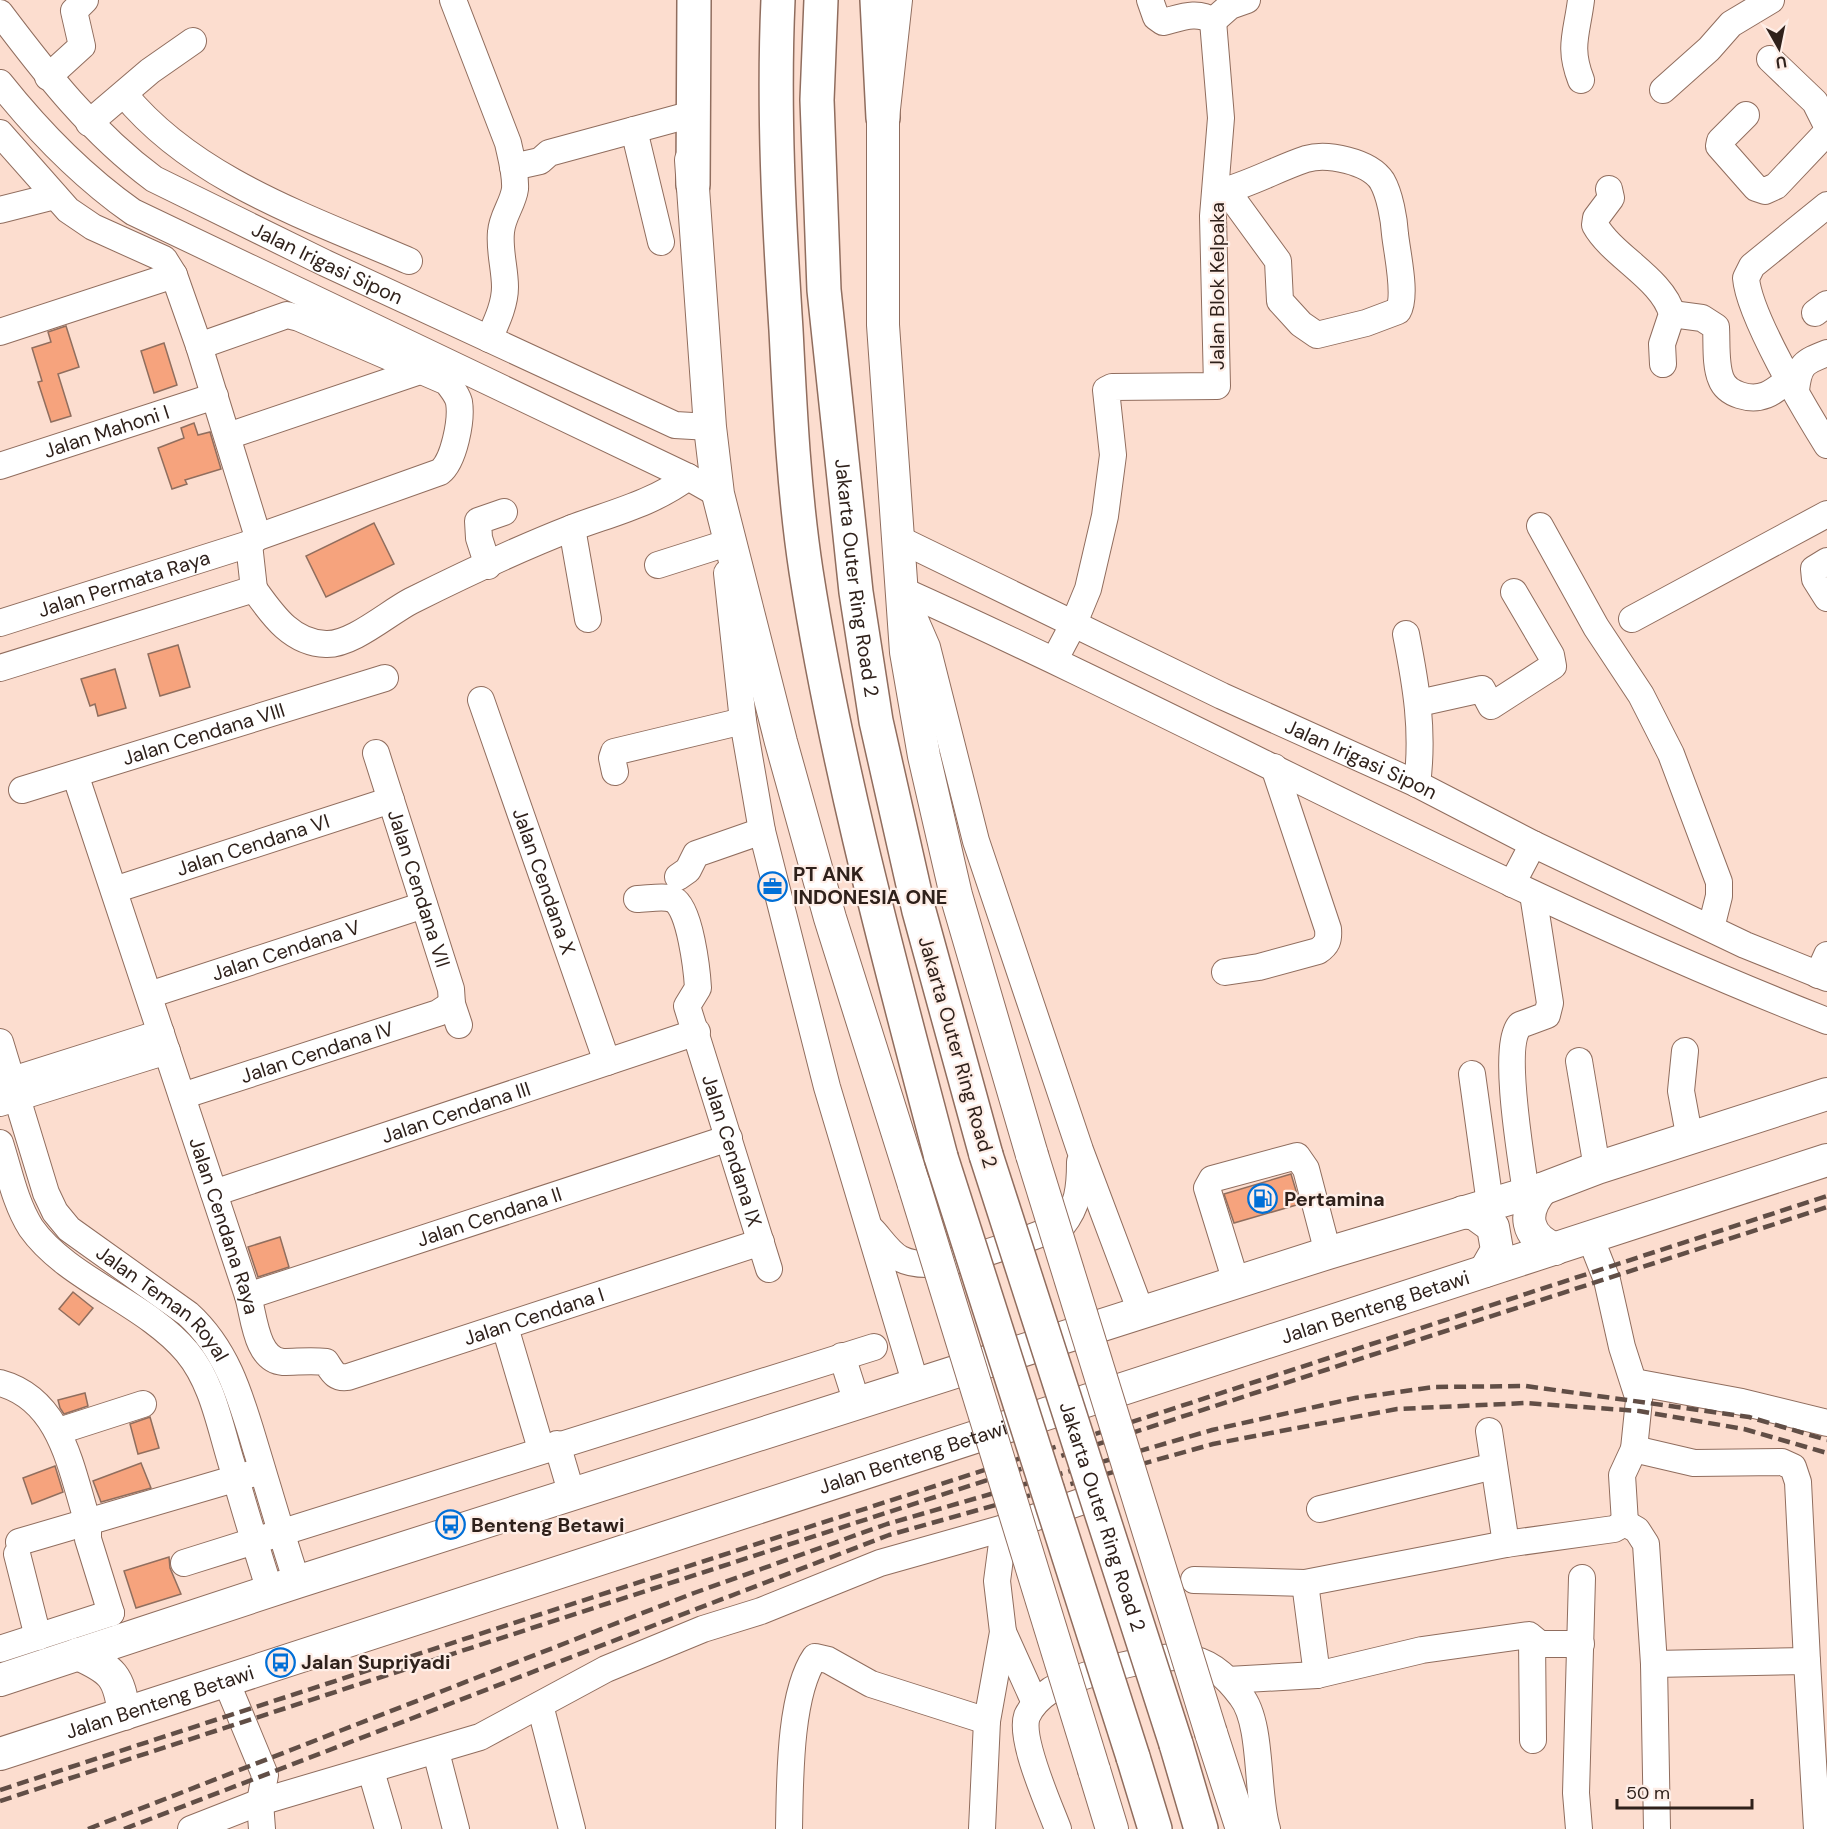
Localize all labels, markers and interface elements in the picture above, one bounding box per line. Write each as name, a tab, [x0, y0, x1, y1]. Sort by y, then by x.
north arrow	[1749, 18, 1809, 78]
text: U	[1774, 51, 1788, 74]
street label: Jalan Blok Kelpaka	[1204, 202, 1230, 370]
street label: Jalan Irigasi Sipon	[247, 216, 407, 310]
street label: Jalan Mahoni I	[40, 399, 173, 464]
street label: Jakarta Outer Ring Road 2	[829, 457, 885, 699]
street label: Jalan Permata Raya	[35, 544, 213, 623]
street label: Jalan Cendana VIII	[119, 697, 288, 771]
street label: Jalan Irigasi Sipon	[1281, 713, 1442, 805]
street label: Jalan Cendana X	[507, 805, 582, 958]
street label: Jalan Cendana VII	[382, 806, 456, 971]
street label: Jalan Cendana VI	[173, 808, 333, 882]
place label: PT ANK INDONESIA ONE	[793, 861, 947, 910]
office icon: PT ANK INDONESIA ONE	[756, 870, 788, 902]
street label: Jalan Cendana V	[208, 914, 363, 987]
street label: Jakarta Outer Ring Road 2	[912, 933, 1004, 1171]
street label: Jalan Cendana IV	[237, 1015, 397, 1089]
street label: Jalan Cendana IX	[696, 1071, 768, 1230]
street label: Jalan Cendana III	[378, 1075, 534, 1149]
street label: Jalan Cendana Raya	[183, 1134, 265, 1317]
street label: Jalan Cendana II	[414, 1181, 565, 1253]
fuel station icon: Pertamina	[1247, 1183, 1279, 1215]
place label: Pertamina	[1284, 1186, 1385, 1212]
street label: Jalan Teman Royal	[91, 1240, 235, 1366]
street label: Jalan Benteng Betawi	[1278, 1264, 1473, 1350]
street label: Jalan Cendana I	[460, 1281, 607, 1351]
street label: Jakarta Outer Ring Road 2	[1053, 1398, 1152, 1635]
street label: Jalan Benteng Betawi	[815, 1414, 1010, 1500]
bus stop icon: Benteng Betawi	[434, 1509, 466, 1541]
place label: Benteng Betawi	[471, 1512, 624, 1538]
bus stop icon: Jalan Supriyadi	[264, 1646, 296, 1678]
place label: Jalan Supriyadi	[301, 1649, 450, 1675]
street label: Jalan Benteng Betawi	[62, 1659, 257, 1745]
scale bar	[1617, 1772, 1752, 1810]
text: 50 m	[1626, 1781, 1670, 1805]

